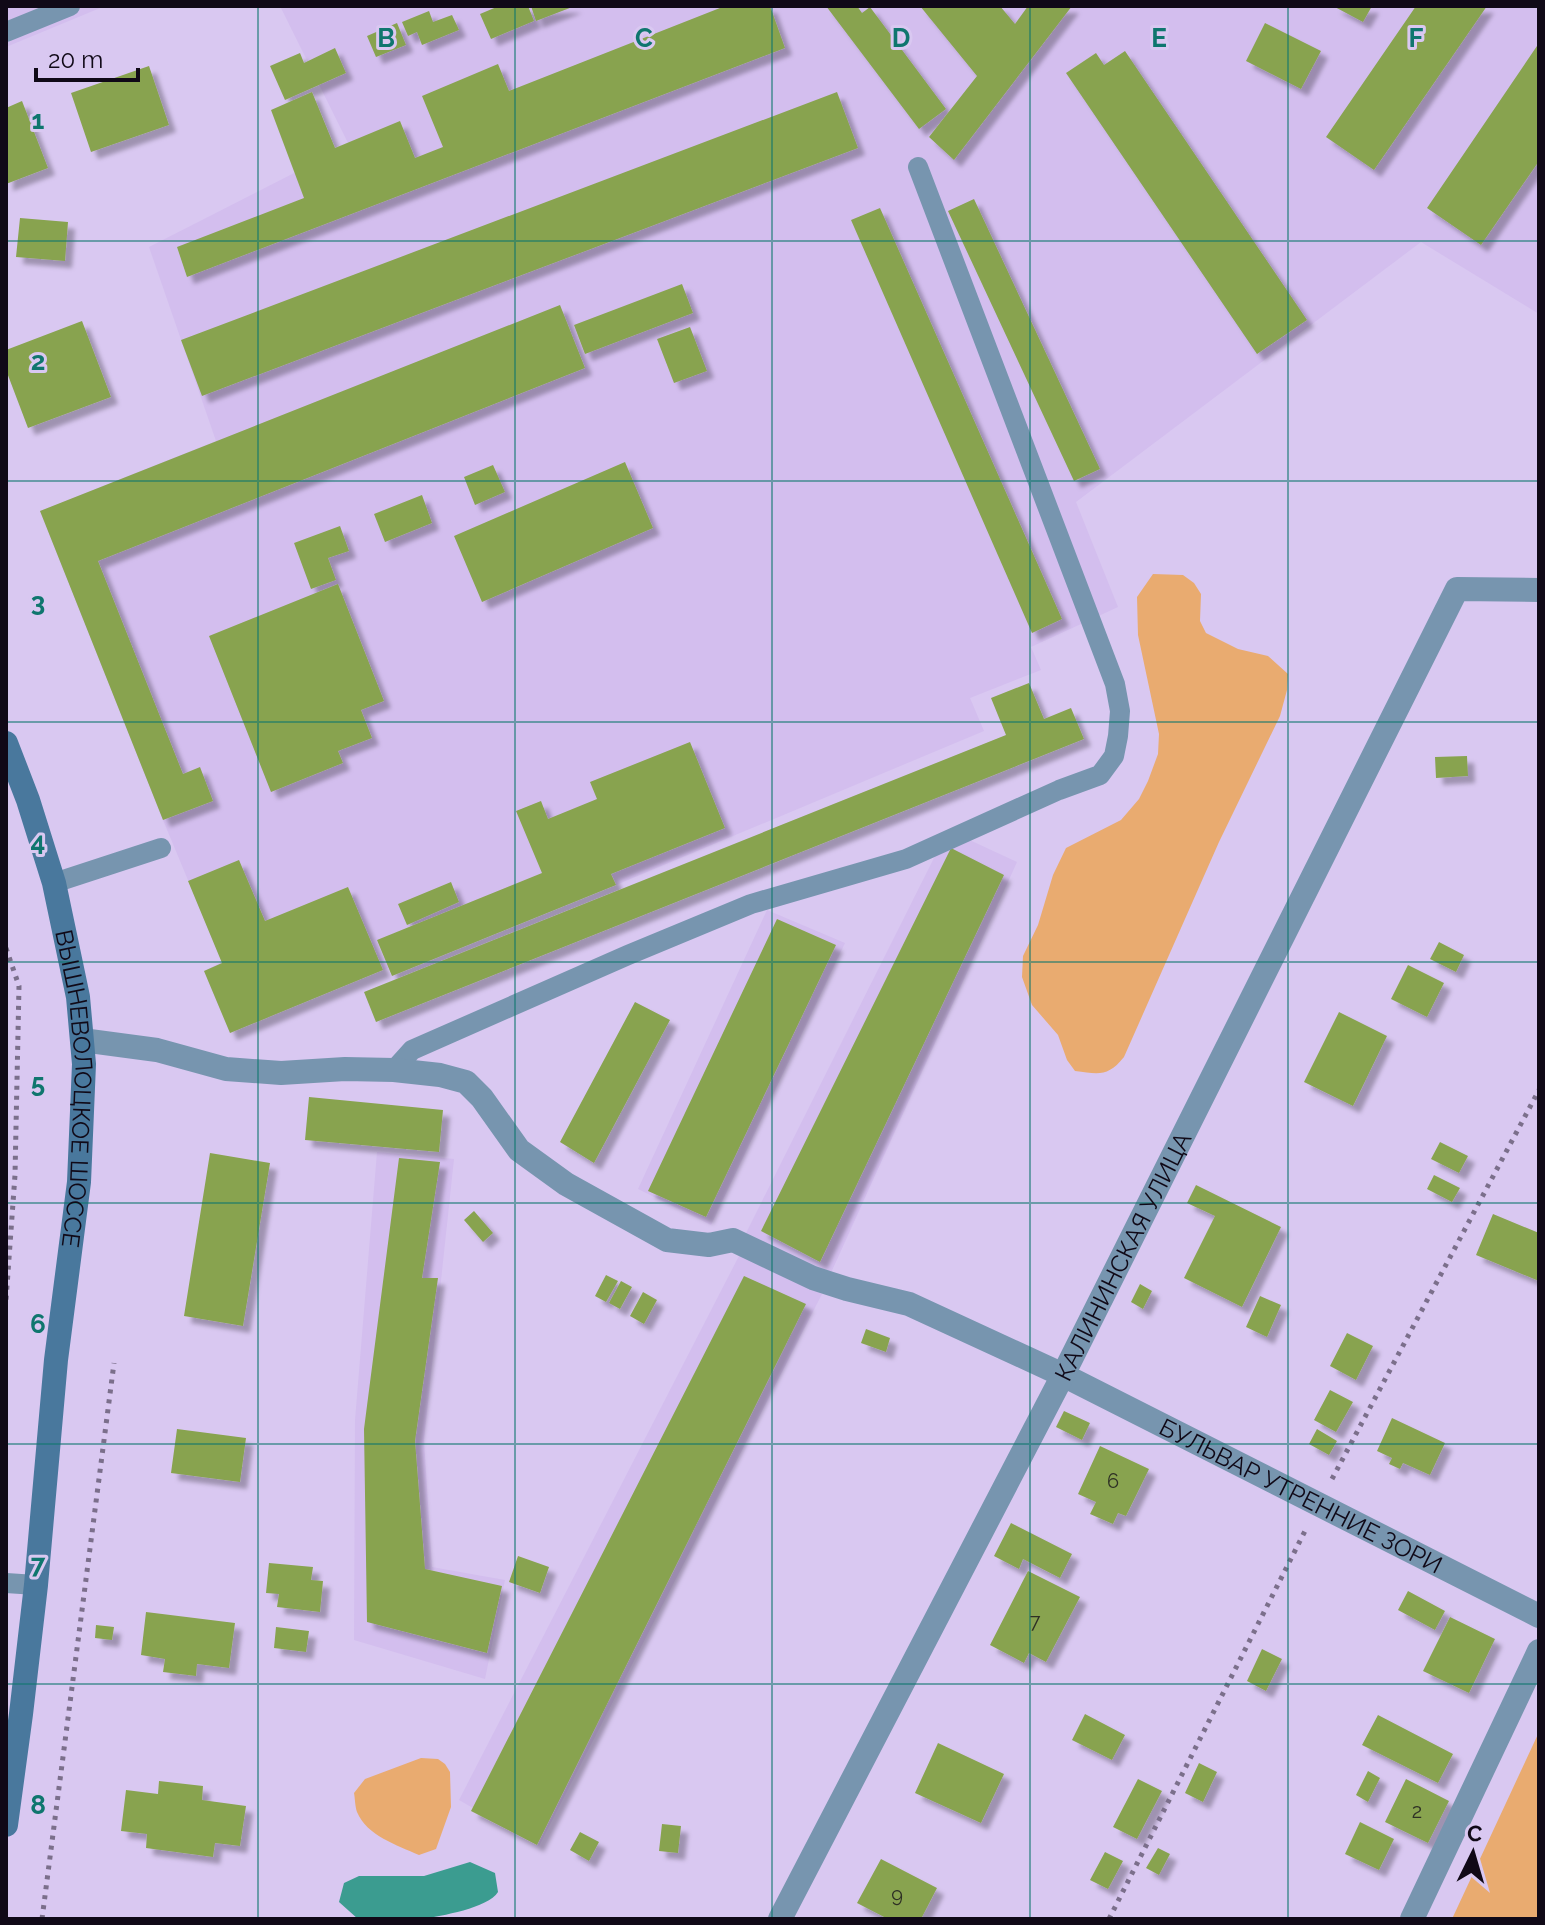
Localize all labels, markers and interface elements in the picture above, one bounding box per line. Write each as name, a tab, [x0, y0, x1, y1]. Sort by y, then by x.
text: B	[377, 23, 395, 53]
text: C	[635, 23, 653, 53]
text: D	[892, 23, 910, 53]
text: E	[1151, 23, 1167, 53]
text: F	[1409, 23, 1424, 53]
scale bar	[36, 32, 138, 82]
text: 20 m	[48, 45, 103, 74]
text: 1	[32, 105, 45, 135]
text: 2	[31, 346, 45, 376]
text: 3	[31, 587, 45, 617]
text: 4	[31, 827, 45, 857]
street label: ВЫШНЕВОЛОЦКОЕ ШОССЕ	[50, 927, 99, 1249]
text: 5	[31, 1068, 45, 1098]
street label: КАЛИНИНСКАЯ УЛИЦА	[1048, 1127, 1197, 1385]
text: 6	[30, 1309, 46, 1339]
street label: БУЛЬВАР УТРЕННИЕ ЗОРИ	[1155, 1412, 1447, 1579]
house number: 6	[1107, 1469, 1119, 1493]
text: 7	[31, 1549, 46, 1579]
house number: 7	[1030, 1609, 1041, 1633]
text: 8	[30, 1790, 46, 1820]
house number: 2	[1412, 1799, 1422, 1823]
north arrow	[1433, 1813, 1513, 1893]
text: С	[1466, 1819, 1483, 1847]
house number: 9	[891, 1883, 903, 1907]

